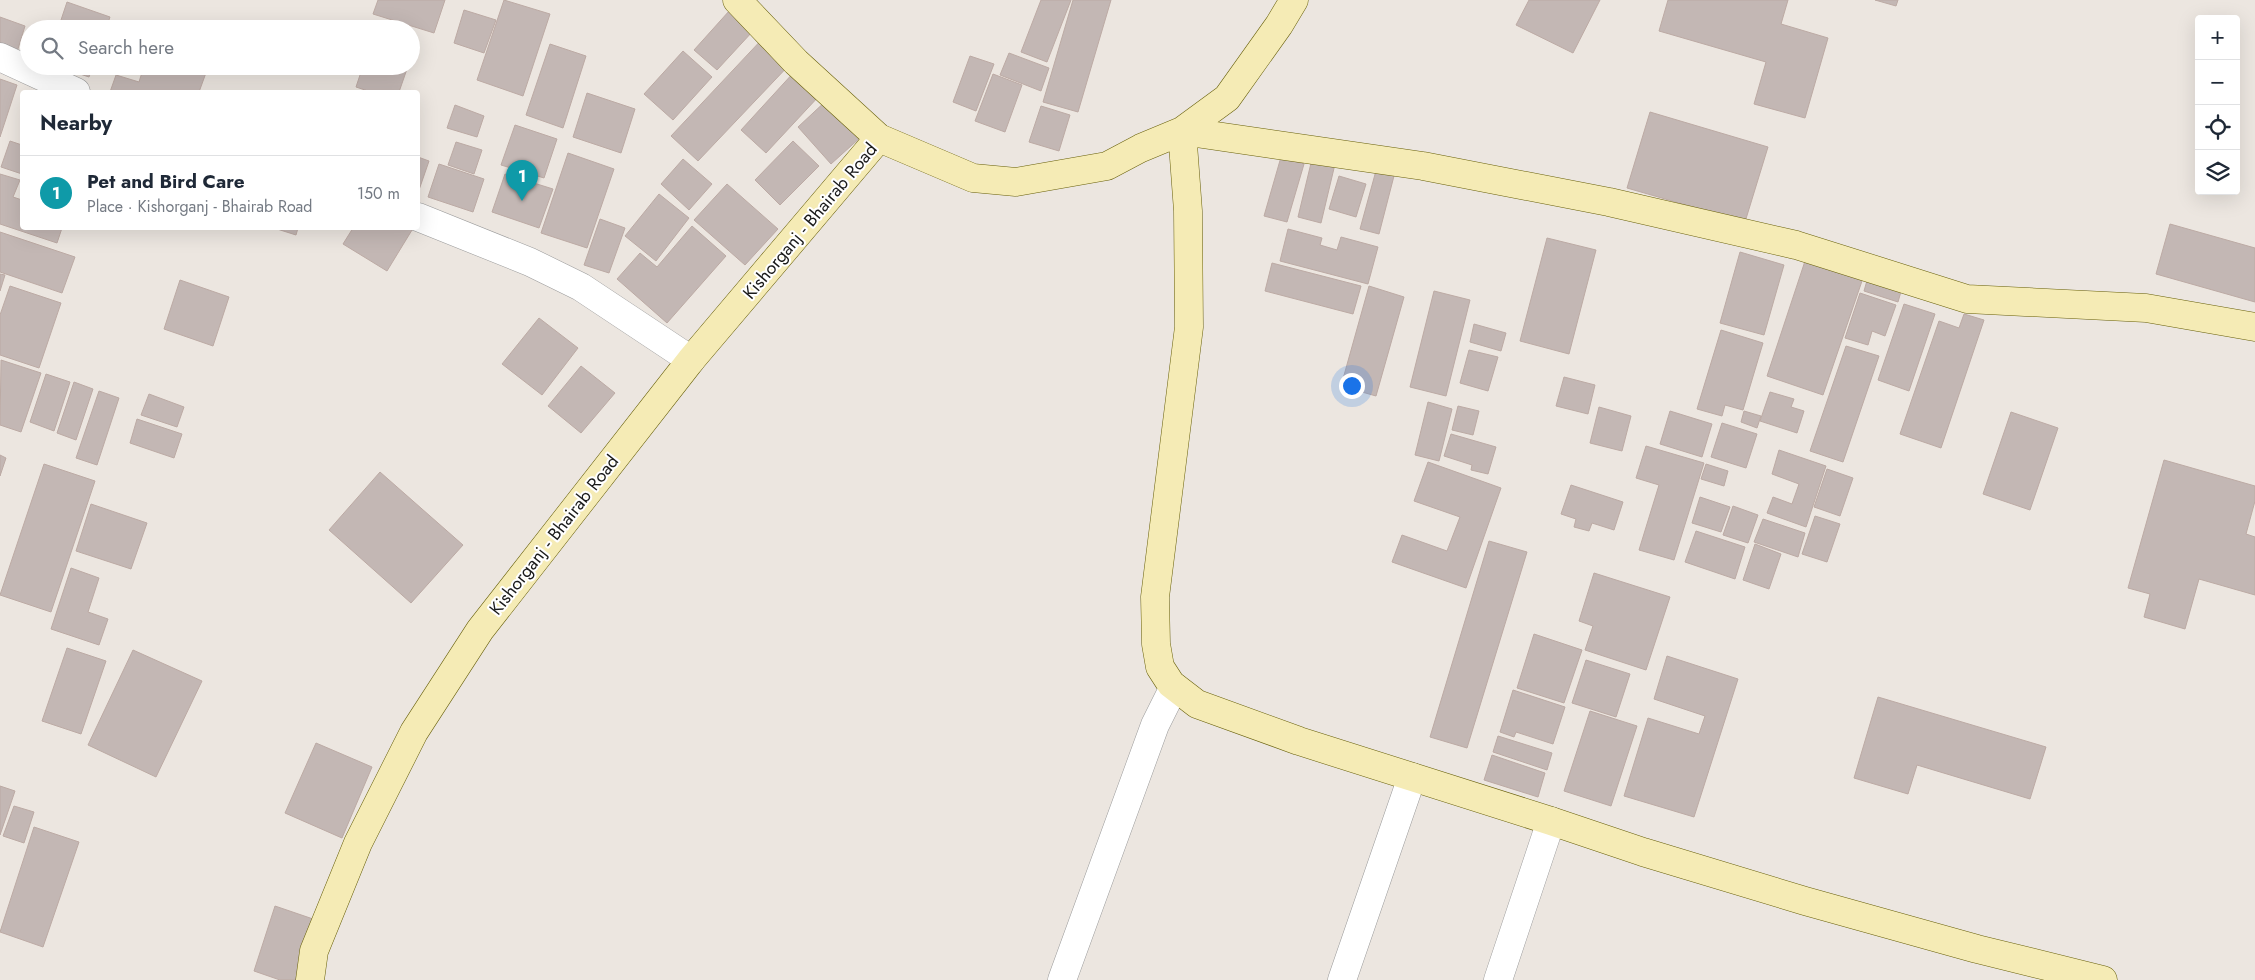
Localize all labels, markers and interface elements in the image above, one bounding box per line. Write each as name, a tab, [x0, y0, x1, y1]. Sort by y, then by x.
map controls	[2195, 15, 2240, 195]
button: +	[2195, 15, 2240, 60]
search box	[20, 20, 420, 75]
icon: search	[38, 34, 66, 62]
text: Search here	[78, 34, 174, 61]
button: −	[2195, 60, 2240, 105]
button: locate	[2195, 105, 2240, 150]
text: Nearby	[40, 108, 112, 138]
street label: Kishorganj - Bhairab Road	[737, 137, 883, 305]
button: layers	[2195, 150, 2240, 195]
pin: 1	[506, 160, 538, 201]
text: Pet and Bird Care	[87, 168, 245, 195]
text: 1	[52, 182, 60, 205]
text: 150 m	[357, 182, 400, 205]
text: Place · Kishorganj - Bhairab Road	[87, 195, 312, 218]
your location	[1339, 373, 1365, 399]
street label: Kishorganj - Bhairab Road	[483, 449, 625, 621]

